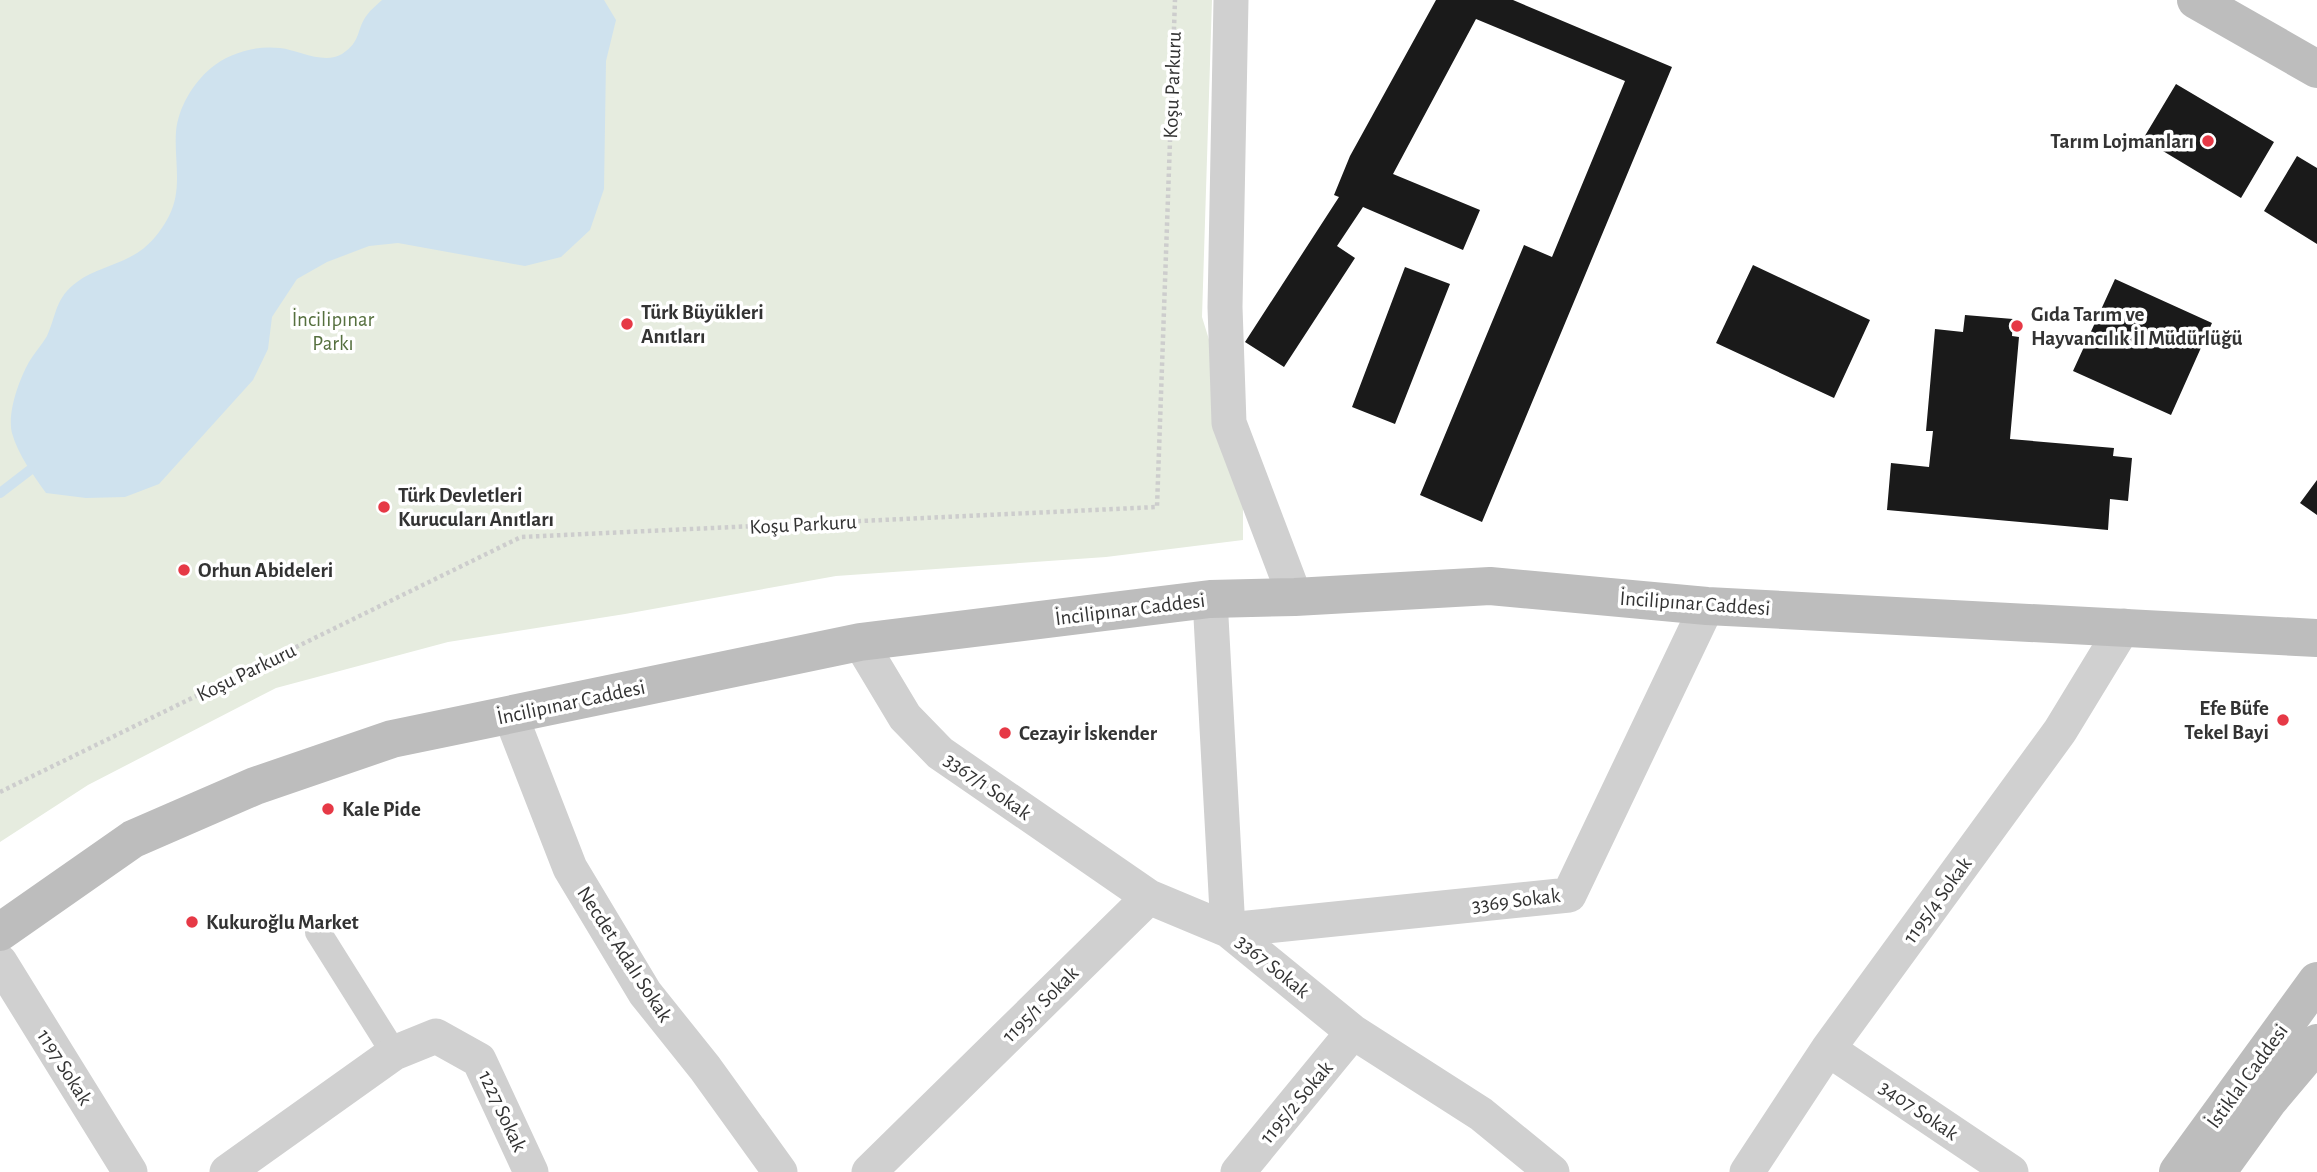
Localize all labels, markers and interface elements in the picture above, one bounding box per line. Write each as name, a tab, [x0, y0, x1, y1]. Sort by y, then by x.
street label: Koşu Parkuru	[1160, 31, 1185, 139]
place label: Tarım Lojmanları	[2050, 131, 2194, 152]
marker: Tarım Lojmanları	[2200, 133, 2216, 149]
place label: Türk Büyükleri Anıtları	[641, 302, 764, 347]
place label: Gıda Tarım ve Hayvancılık İl Müdürlüğü	[2031, 304, 2243, 349]
park label: İncilipınar Parkı	[292, 308, 374, 354]
marker: Türk Büyükleri Anıtları	[619, 316, 635, 332]
marker: Gıda Tarım ve Hayvancılık İl Müdürlüğü	[2009, 318, 2025, 334]
place label: Türk Devletleri Kurucuları Anıtları	[398, 485, 554, 530]
marker: Türk Devletleri Kurucuları Anıtları	[376, 499, 392, 515]
street label: Koşu Parkuru	[749, 511, 858, 538]
place label: Orhun Abideleri	[198, 560, 333, 581]
marker: Orhun Abideleri	[176, 562, 192, 578]
street label: İncilipınar Caddesi	[1619, 587, 1771, 619]
street label: İncilipınar Caddesi	[1054, 589, 1206, 629]
street label: Koşu Parkuru	[193, 639, 299, 705]
street label: İncilipınar Caddesi	[495, 676, 647, 728]
place label: Efe Büfe Tekel Bayi	[2184, 698, 2269, 743]
marker: Efe Büfe Tekel Bayi	[2275, 712, 2291, 728]
place label: Cezayir İskender	[1019, 722, 1158, 744]
marker: Cezayir İskender	[997, 725, 1013, 741]
street label: 3367/1 Sokak	[940, 749, 1035, 824]
place label: Kale Pide	[342, 799, 421, 820]
marker: Kale Pide	[320, 801, 336, 817]
street label: 1195/4 Sokak	[1899, 853, 1976, 947]
street label: Necdet Adalı Sokak	[573, 883, 676, 1026]
street label: 3369 Sokak	[1471, 885, 1562, 916]
place label: Kukuroğlu Market	[206, 912, 359, 933]
marker: Kukuroğlu Market	[184, 914, 200, 930]
street label: 3367 Sokak	[1232, 931, 1314, 1002]
street label: 1195/1 Sokak	[998, 962, 1083, 1046]
street label: İstiklal Caddesi	[2202, 1020, 2292, 1132]
street label: 1197 Sokak	[33, 1026, 96, 1109]
street label: 1195/2 Sokak	[1256, 1057, 1337, 1148]
street label: 1227 Sokak	[475, 1067, 531, 1155]
street label: 3407 Sokak	[1875, 1076, 1962, 1145]

